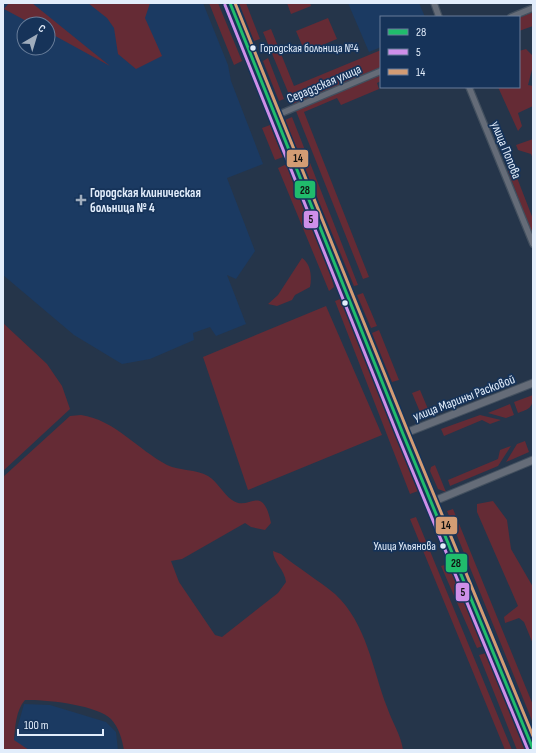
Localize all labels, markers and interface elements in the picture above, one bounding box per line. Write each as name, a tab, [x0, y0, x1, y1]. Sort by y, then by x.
north arrow	[16, 16, 56, 56]
legend	[380, 16, 520, 88]
text: С	[36, 22, 48, 36]
text: 28	[416, 25, 426, 40]
place label: Городская больница №4	[260, 41, 358, 56]
marker: Городская больница №4	[248, 43, 258, 53]
text: 5	[416, 45, 421, 60]
street label: Серадзская улица	[284, 61, 364, 107]
text: 14	[416, 65, 425, 80]
street label: улица Попова	[487, 119, 525, 181]
line badge: 14	[286, 149, 309, 168]
text: 14	[293, 152, 303, 165]
line badge: 28	[294, 180, 316, 199]
text: 28	[300, 184, 310, 197]
place label: Городская клиническая больница № 4	[90, 185, 201, 216]
marker: Городская клиническая больница № 4	[75, 194, 87, 206]
line badge: 5	[303, 210, 319, 229]
text: 5	[309, 213, 314, 226]
unlabelled marker	[340, 298, 350, 308]
street label: улица Марины Расковой	[411, 371, 517, 425]
line badge: 14	[435, 516, 458, 535]
text: 14	[441, 519, 451, 532]
place label: Улица Ульянова	[373, 539, 436, 554]
marker: Улица Ульянова	[438, 541, 448, 551]
line badge: 28	[445, 553, 468, 573]
text: 28	[451, 557, 461, 570]
line badge: 5	[455, 582, 470, 602]
text: 5	[461, 586, 466, 599]
scale bar	[18, 711, 103, 737]
text: 100 m	[24, 718, 49, 733]

